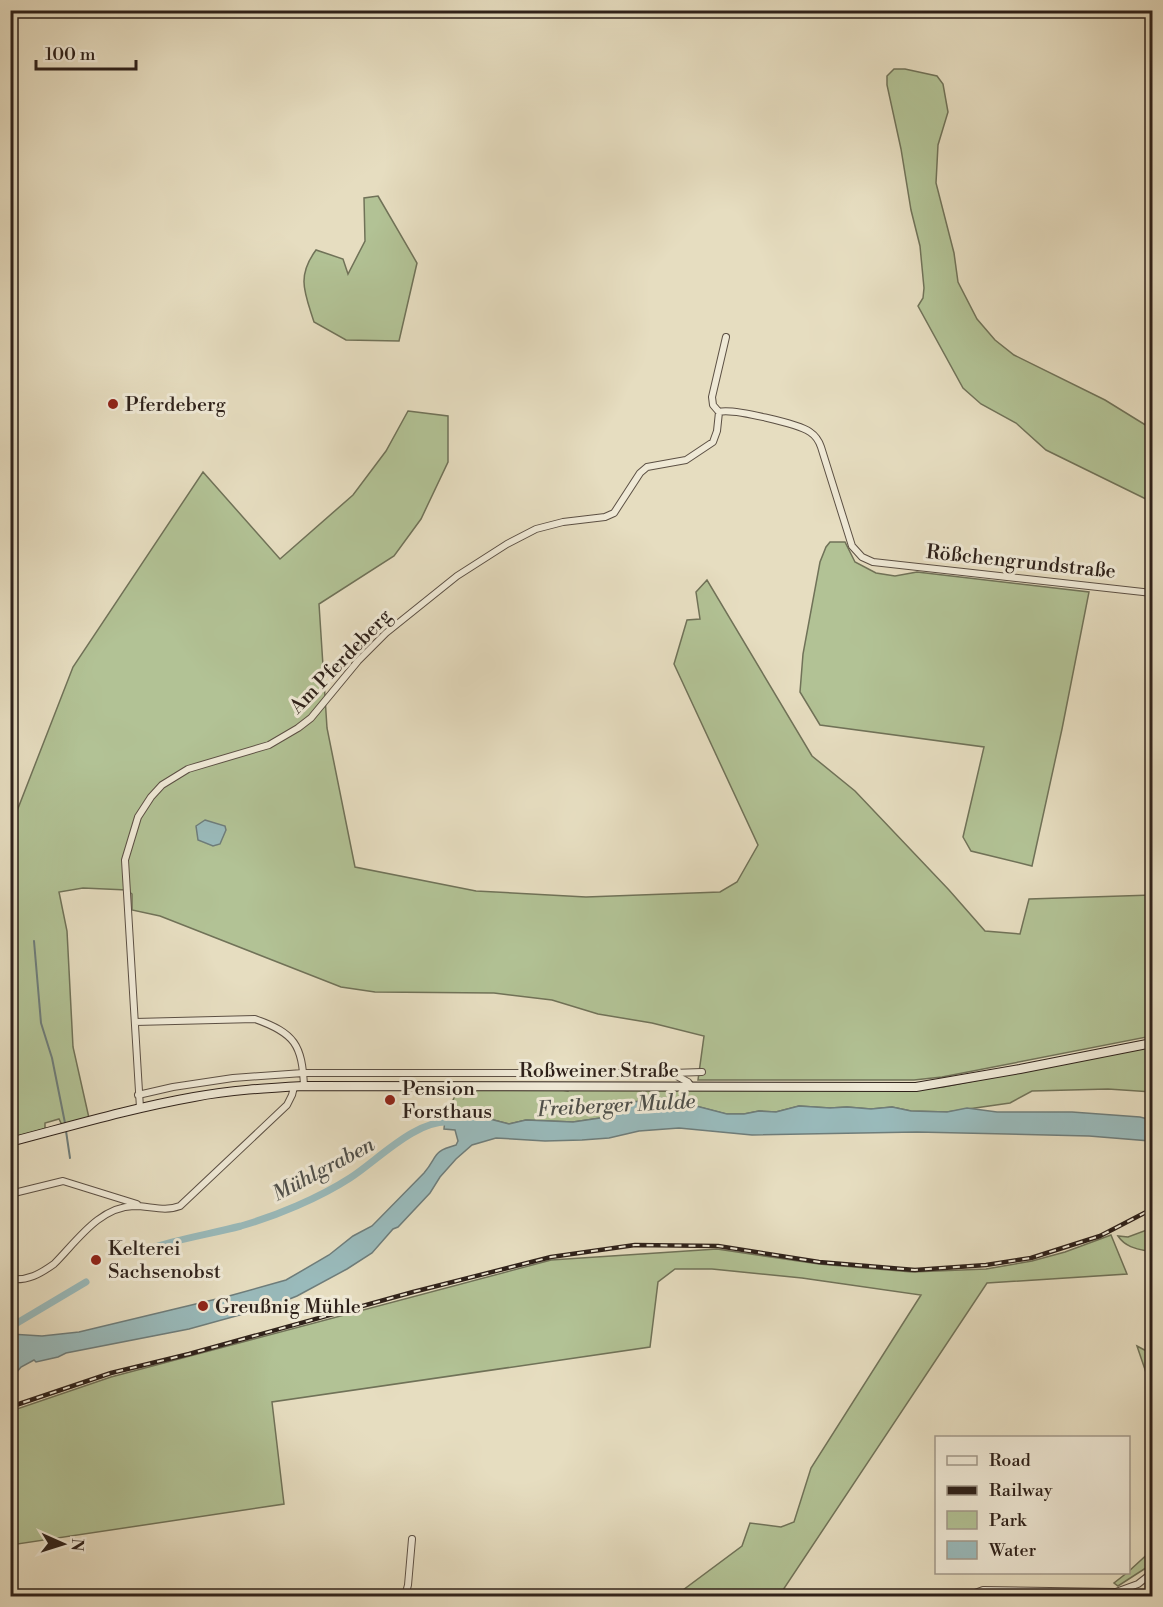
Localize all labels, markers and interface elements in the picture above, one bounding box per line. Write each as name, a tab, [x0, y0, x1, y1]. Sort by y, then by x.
scale bar	[36, 33, 136, 71]
text: 100 m	[45, 43, 96, 66]
place label: Pferdeberg	[125, 393, 227, 418]
marker: Pferdeberg	[106, 397, 120, 411]
street label: Rößchengrundstraße	[925, 540, 1117, 585]
street label: Am Pferdeberg	[284, 604, 398, 720]
street label: Roßweiner Straße	[519, 1059, 679, 1084]
place label: Pension Forsthaus	[402, 1077, 492, 1125]
water label: Freiberger Mulde	[536, 1089, 696, 1123]
marker: Pension Forsthaus	[383, 1093, 397, 1107]
water label: Mühlgraben	[268, 1132, 379, 1208]
place label: Kelterei Sachsenobst	[108, 1237, 221, 1285]
marker: Kelterei Sachsenobst	[89, 1253, 103, 1267]
place label: Greußnig Mühle	[215, 1295, 361, 1320]
marker: Greußnig Mühle	[196, 1299, 210, 1313]
legend	[935, 1436, 1130, 1574]
text: Road	[989, 1449, 1032, 1472]
text: Railway	[989, 1479, 1053, 1502]
text: Park	[989, 1509, 1028, 1532]
north arrow	[33, 1514, 93, 1574]
text: N	[67, 1538, 87, 1552]
text: Water	[988, 1539, 1037, 1562]

